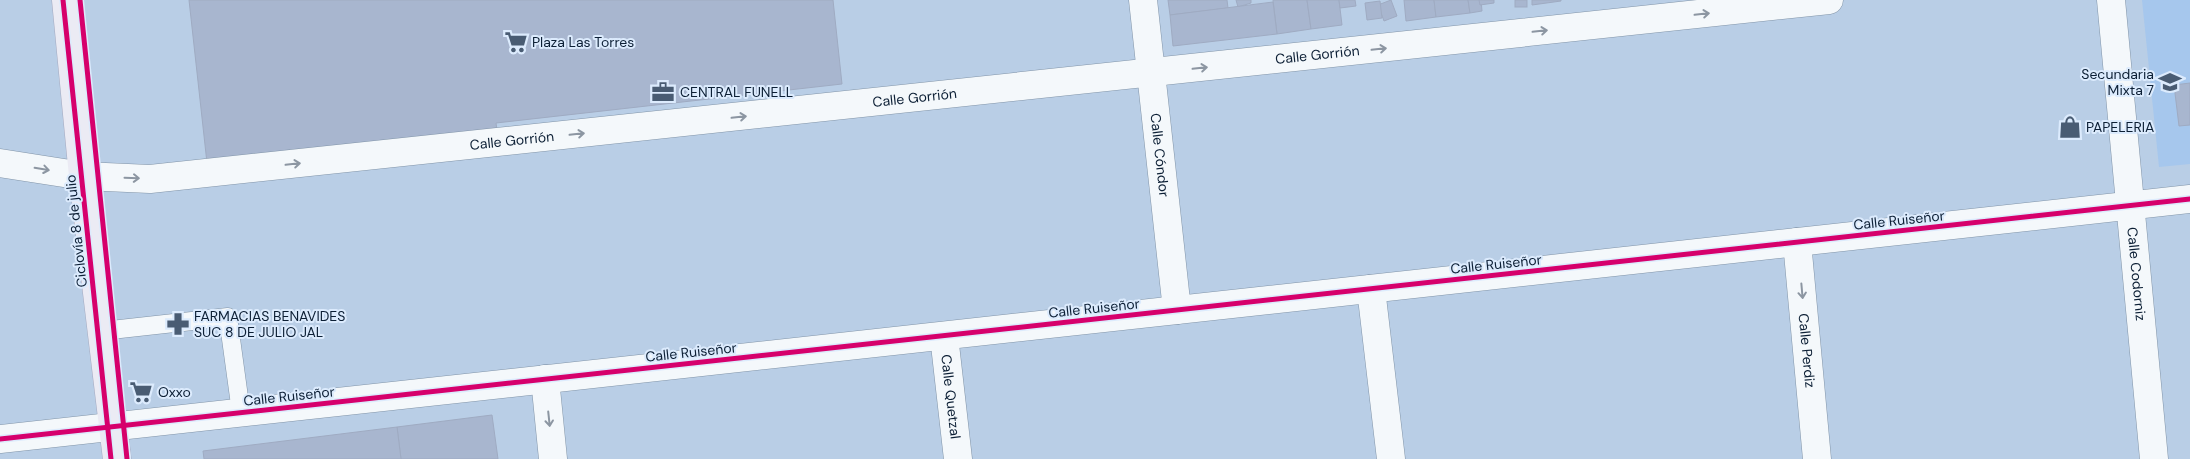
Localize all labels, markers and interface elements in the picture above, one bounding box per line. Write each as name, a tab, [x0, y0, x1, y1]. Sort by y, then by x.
one-way arrow	[1693, 9, 1709, 19]
one-way arrow	[1532, 26, 1548, 36]
supermarket icon: Plaza Las Torres	[503, 29, 529, 55]
place label: Plaza Las Torres	[532, 33, 634, 51]
street label: Calle Gorrión	[1274, 41, 1360, 68]
one-way arrow	[1370, 44, 1386, 54]
one-way arrow	[1191, 63, 1207, 73]
place label: Secundaria Mixta 7	[2081, 65, 2154, 99]
school or university icon: Secundaria Mixta 7	[2157, 69, 2183, 95]
office icon: CENTRAL FUNELL	[650, 79, 676, 105]
place label: CENTRAL FUNELL	[680, 83, 793, 101]
street label: Calle Gorrión	[872, 84, 958, 111]
one-way arrow	[730, 112, 746, 122]
street label: Calle Cóndor	[1146, 112, 1174, 198]
shop icon: PAPELERIA	[2057, 114, 2083, 140]
place label: PAPELERIA	[2086, 118, 2154, 136]
street label: Calle Gorrión	[469, 127, 555, 154]
one-way arrow	[569, 129, 585, 139]
one-way arrow	[285, 159, 301, 169]
one-way arrow	[33, 165, 49, 175]
one-way arrow	[124, 173, 140, 183]
street label: Ciclovía 8 de julio	[61, 174, 91, 288]
street label: Calle Ruiseñor	[1852, 206, 1946, 234]
street label: Calle Codorniz	[2123, 226, 2150, 321]
street label: Calle Ruiseñor	[1449, 250, 1543, 278]
one-way arrow	[1797, 283, 1807, 299]
street label: Calle Ruiseñor	[1047, 294, 1141, 322]
place label: FARMACIAS BENAVIDES SUC 8 DE JULIO JAL	[194, 307, 345, 341]
pharmacy icon: FARMACIAS BENAVIDES SUC 8 DE JULIO JAL	[165, 311, 191, 337]
street label: Calle Perdiz	[1795, 312, 1819, 389]
street label: Calle Ruiseñor	[644, 338, 738, 366]
street label: Calle Quetzal	[937, 353, 965, 440]
supermarket icon: Oxxo	[128, 379, 154, 405]
street label: Calle Ruiseñor	[242, 382, 336, 410]
place label: Oxxo	[158, 383, 191, 401]
one-way arrow	[544, 411, 553, 427]

